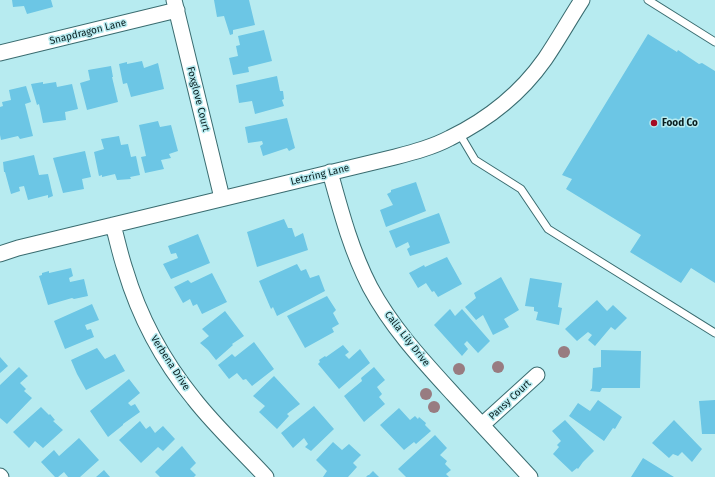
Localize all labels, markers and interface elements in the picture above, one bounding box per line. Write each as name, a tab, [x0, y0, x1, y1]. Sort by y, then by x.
street label: Snapdragon Lane	[48, 17, 128, 47]
street label: Foxglove Court	[184, 65, 212, 133]
place label: Food Co	[662, 117, 698, 129]
marker: Food Co	[649, 118, 659, 128]
street label: Letzring Lane	[289, 162, 351, 188]
street label: Calla Lily Drive	[382, 309, 432, 369]
street label: Verbena Drive	[148, 333, 192, 393]
street label: Pansy Court	[486, 377, 534, 423]

